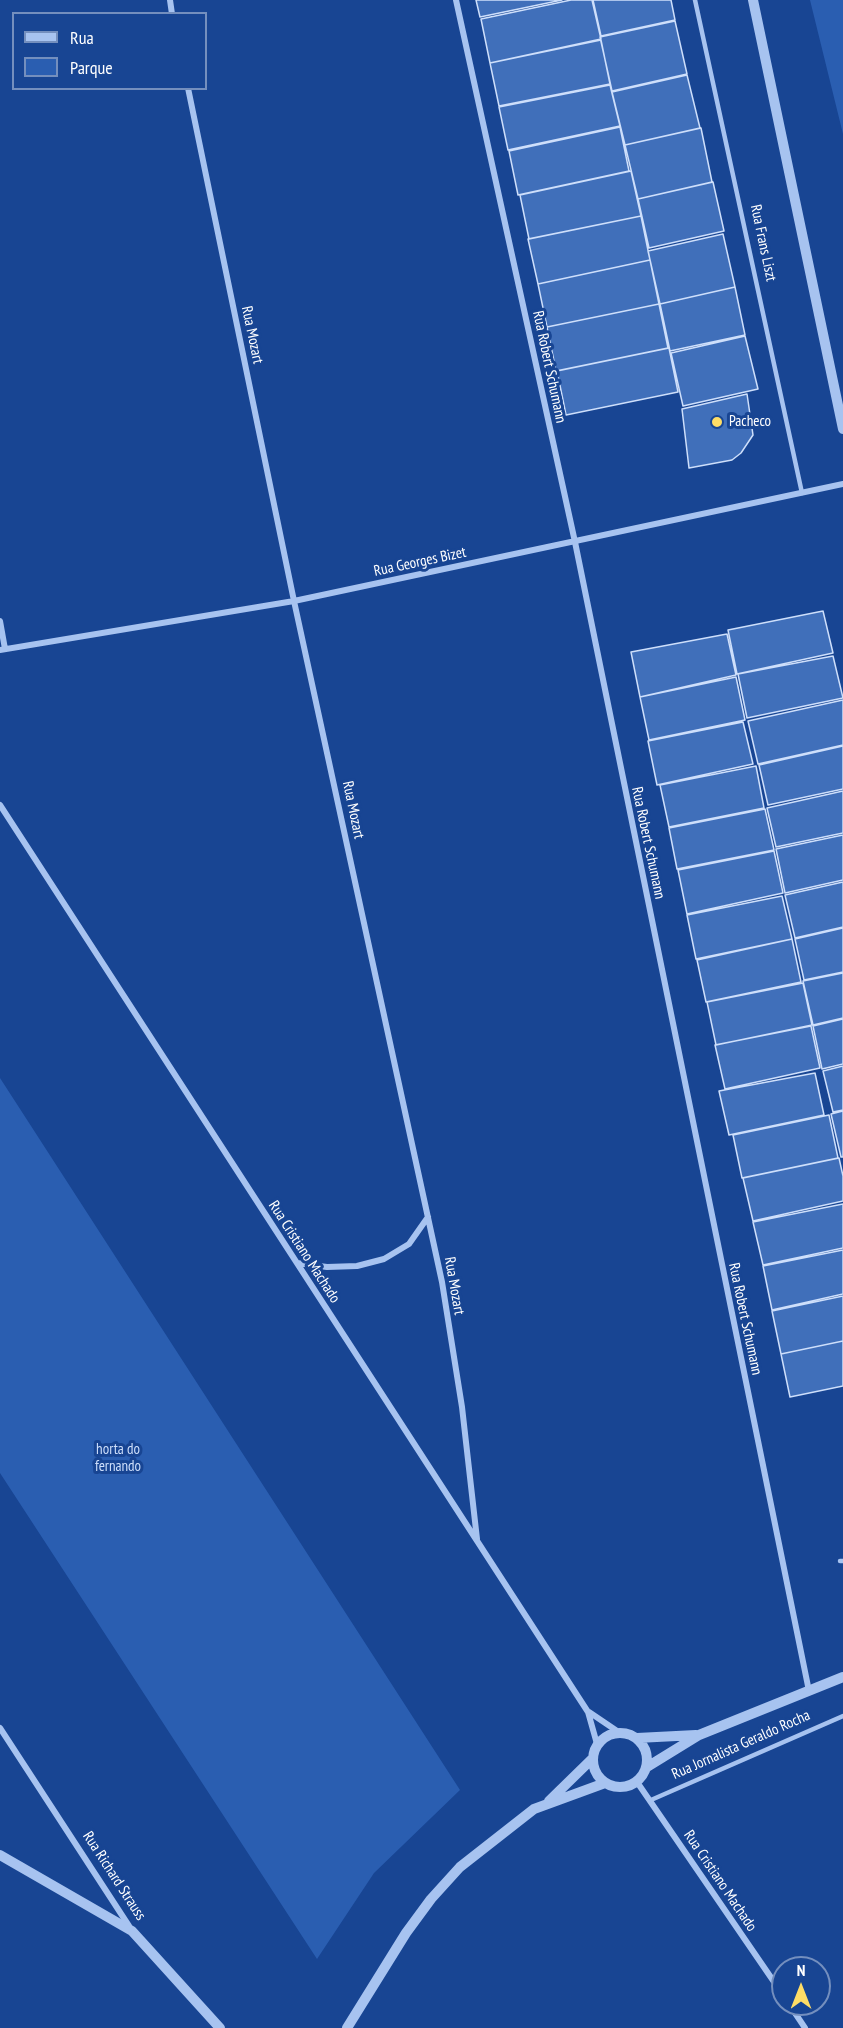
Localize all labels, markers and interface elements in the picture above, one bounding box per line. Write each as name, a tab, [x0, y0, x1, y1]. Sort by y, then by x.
legend	[12, 12, 207, 90]
text: Rua	[70, 26, 94, 49]
text: Parque	[70, 56, 113, 79]
street label: Rua Frans Liszt	[746, 203, 780, 283]
street label: Rua Mozart	[237, 304, 267, 366]
street label: Rua Robert Schumann	[528, 309, 570, 425]
place label: Pacheco	[729, 413, 771, 431]
marker: Pacheco	[710, 415, 724, 429]
street label: Rua Georges Bizet	[372, 543, 468, 581]
street label: Rua Mozart	[338, 779, 368, 841]
street label: Rua Robert Schumann	[627, 785, 669, 901]
street label: Rua Cristiano Machado	[264, 1198, 344, 1306]
street label: Rua Mozart	[440, 1256, 468, 1316]
street label: Rua Robert Schumann	[724, 1261, 766, 1377]
park label: horta do fernando	[95, 1441, 141, 1476]
street label: Rua Jornalista Geraldo Rocha	[669, 1706, 813, 1784]
street label: Rua Cristiano Machado	[680, 1827, 760, 1935]
street label: Rua Richard Strauss	[79, 1828, 149, 1924]
north arrow	[771, 1956, 831, 2016]
text: N	[797, 1960, 805, 1980]

